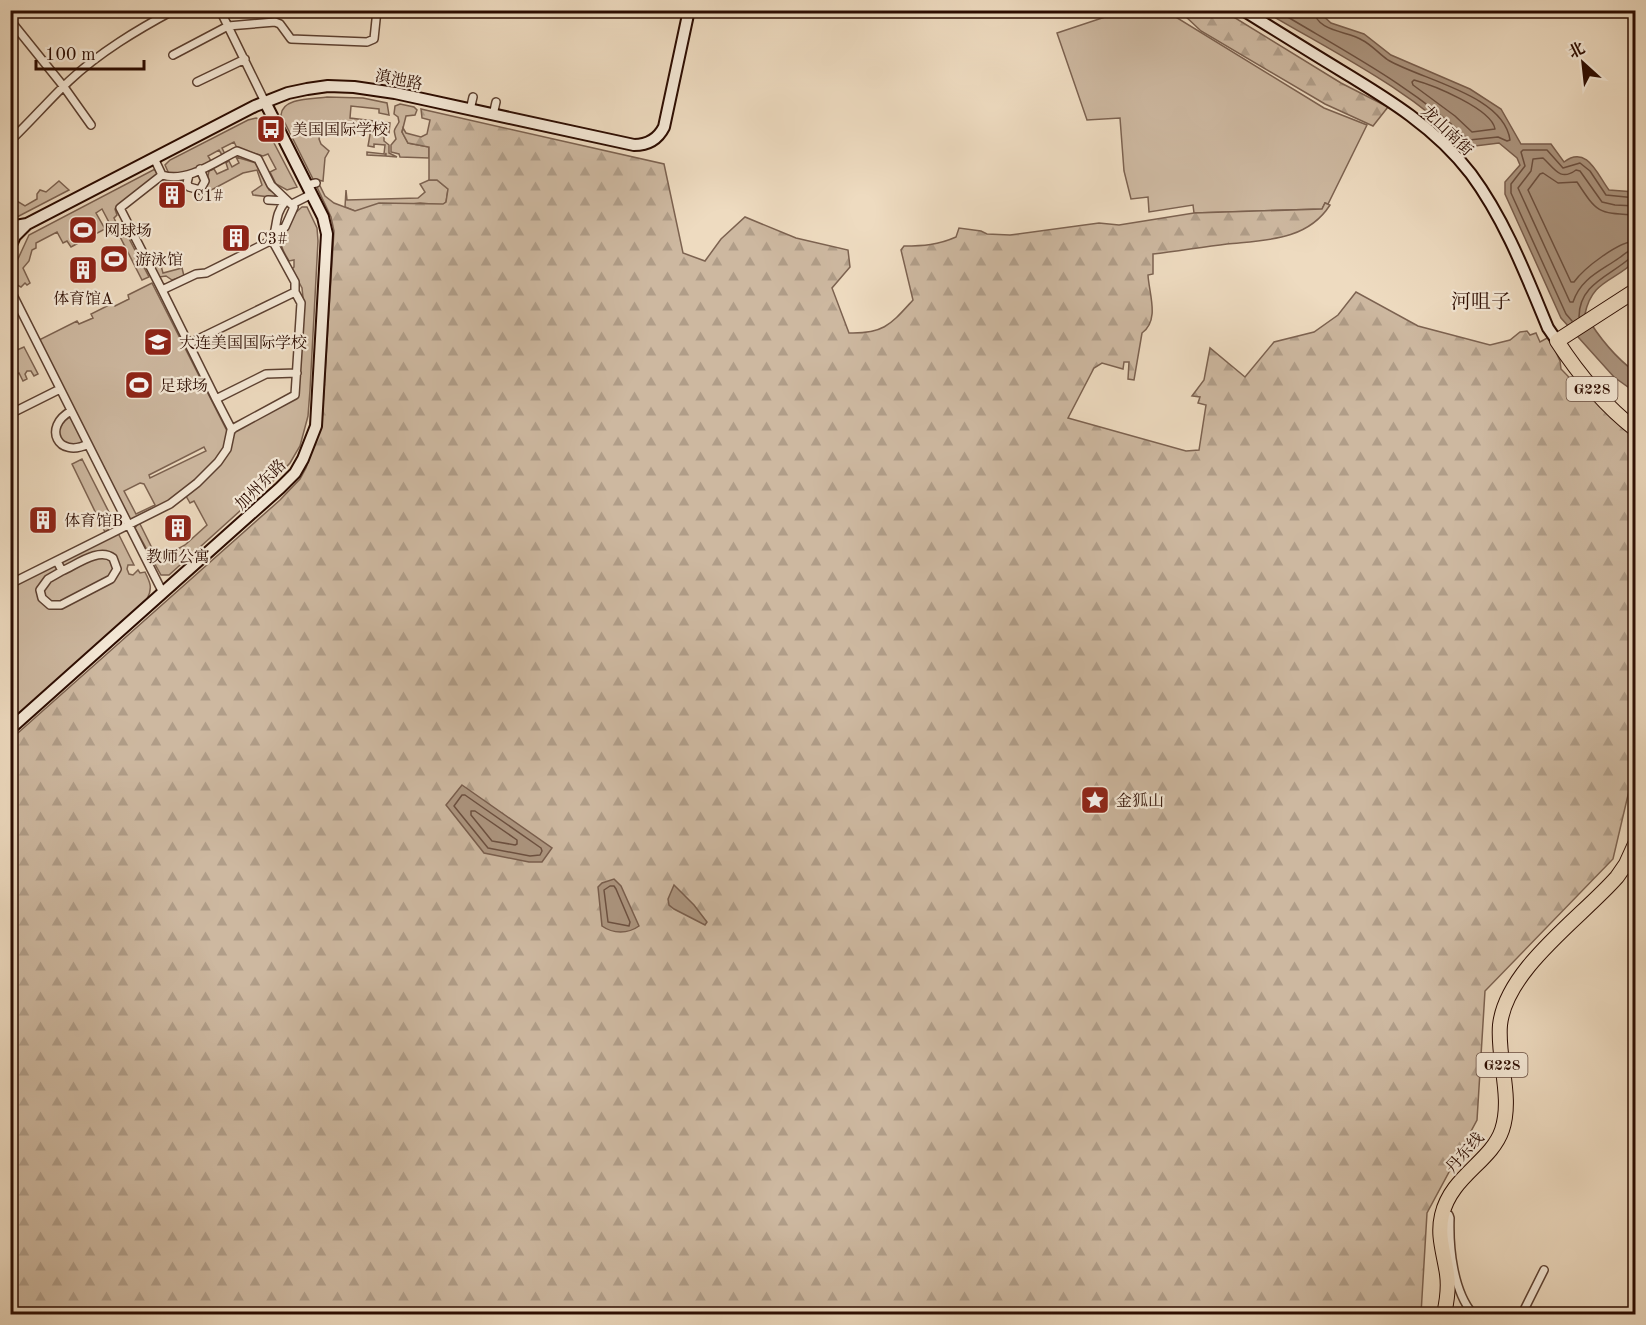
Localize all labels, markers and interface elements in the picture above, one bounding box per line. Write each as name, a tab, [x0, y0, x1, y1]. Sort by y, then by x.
scale bar	[36, 33, 144, 71]
north arrow	[1553, 33, 1613, 93]
text: 北	[1565, 39, 1588, 62]
text: 100 m	[45, 46, 96, 64]
street label: 滇池路	[374, 67, 424, 93]
street label: 龙山南街	[1418, 102, 1477, 159]
bus stop icon: 美国国际学校	[255, 113, 287, 145]
place label: 美国国际学校	[292, 121, 388, 139]
building icon: C1#	[156, 179, 188, 211]
place label: C1#	[193, 189, 224, 205]
sports icon: 网球场	[67, 214, 99, 246]
place label: 网球场	[104, 222, 152, 240]
building icon: C3#	[220, 222, 252, 254]
place label: C3#	[257, 232, 288, 248]
sports icon: 游泳馆	[98, 243, 130, 275]
place label: 游泳馆	[135, 251, 183, 269]
building icon: 体育馆A	[67, 254, 99, 286]
place label: 体育馆A	[53, 290, 113, 308]
district label: 河咀子	[1451, 291, 1511, 313]
school or university icon: 大连美国国际学校	[142, 326, 174, 358]
place label: 大连美国国际学校	[179, 334, 307, 352]
sports icon: 足球场	[123, 369, 155, 401]
place label: 足球场	[160, 377, 208, 395]
road number: G228	[1566, 377, 1618, 401]
street label: 加州东路	[232, 456, 290, 514]
building icon: 体育馆B	[27, 504, 59, 536]
place label: 体育馆B	[64, 512, 123, 530]
building icon: 教师公寓	[162, 512, 194, 544]
place label: 教师公寓	[146, 548, 210, 566]
place icon: 金狐山	[1079, 784, 1111, 816]
place label: 金狐山	[1116, 792, 1164, 810]
road number: G228	[1476, 1053, 1528, 1077]
street label: 丹东线	[1442, 1129, 1487, 1177]

